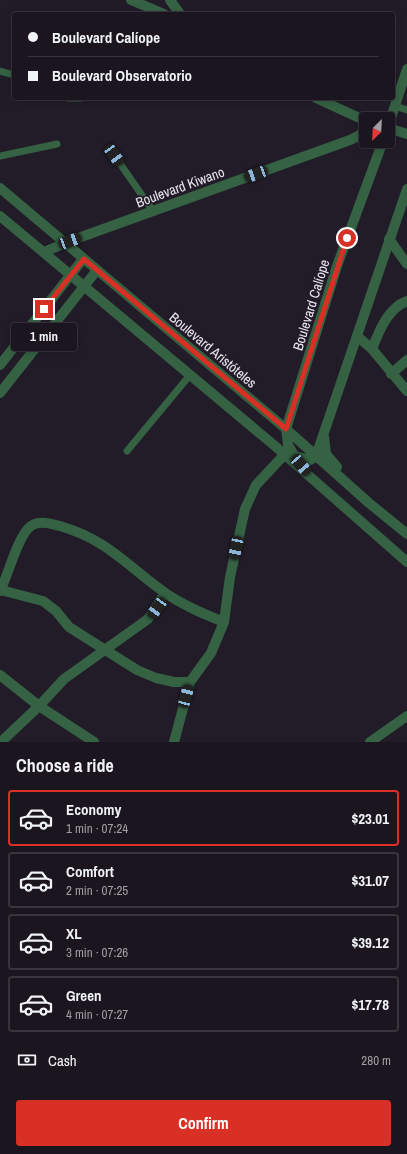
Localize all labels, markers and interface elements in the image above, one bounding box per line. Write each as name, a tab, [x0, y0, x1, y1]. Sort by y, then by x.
text: Boulevard Calíope	[52, 27, 160, 48]
text: Boulevard Observatorio	[52, 65, 192, 86]
north arrow	[359, 112, 395, 148]
map controls	[359, 112, 395, 148]
car	[102, 142, 126, 168]
street label: Boulevard Kiwano	[133, 163, 227, 211]
car	[243, 164, 269, 184]
route start	[338, 229, 356, 247]
car	[57, 231, 83, 251]
street label: Boulevard Calíope	[289, 257, 333, 353]
route end	[35, 300, 53, 318]
street label: Boulevard Aristóteles	[166, 308, 261, 392]
callout: 1 min	[11, 323, 77, 351]
text: 1 min	[30, 328, 58, 345]
car	[289, 452, 313, 478]
car	[228, 535, 244, 561]
car	[145, 595, 169, 621]
car	[177, 683, 195, 709]
text: Choose a ride	[16, 753, 114, 778]
text: Economy	[66, 799, 121, 820]
icon: car	[18, 800, 54, 836]
text: $23.01	[351, 808, 389, 829]
text: 1 min · 07:24	[66, 820, 128, 837]
text: Comfort	[66, 861, 114, 882]
icon: car	[18, 862, 54, 898]
text: $31.07	[351, 870, 389, 891]
text: 2 min · 07:25	[66, 882, 128, 899]
text: XL	[66, 923, 82, 944]
icon: car	[18, 924, 54, 960]
text: $39.12	[351, 932, 389, 953]
text: 3 min · 07:26	[66, 944, 128, 961]
text: Green	[66, 985, 102, 1006]
icon: car	[18, 986, 54, 1022]
text: $17.78	[351, 994, 389, 1015]
text: 4 min · 07:27	[66, 1006, 128, 1023]
icon: cash	[16, 1049, 38, 1071]
text: Cash	[48, 1050, 77, 1071]
text: 280 m	[361, 1052, 391, 1069]
button: Confirm	[16, 1100, 391, 1146]

